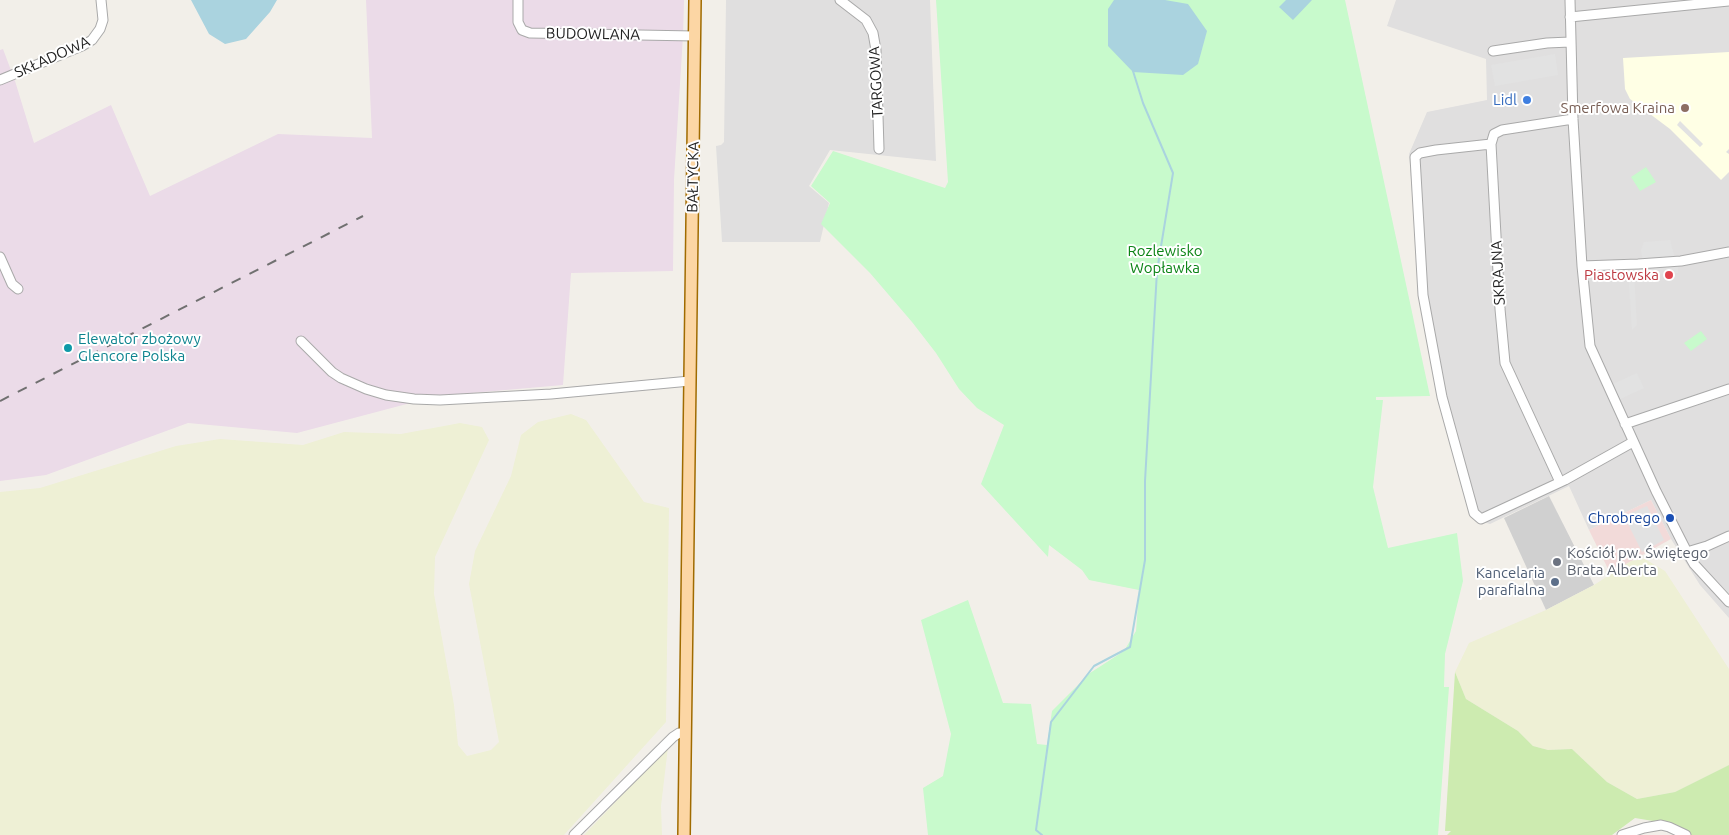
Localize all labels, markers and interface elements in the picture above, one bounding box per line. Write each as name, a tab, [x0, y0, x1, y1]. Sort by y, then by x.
street label: BUDOWLANA	[546, 24, 640, 44]
street label: SKŁADOWA	[11, 32, 93, 82]
street label: TARGOWA	[865, 46, 887, 118]
place label: Lidl	[1493, 91, 1517, 109]
marker: Lidl	[1521, 94, 1533, 106]
place label: Smerfowa Kraina	[1561, 99, 1675, 117]
marker: Smerfowa Kraina	[1679, 102, 1691, 114]
street label: BAŁTYCKA	[683, 141, 703, 213]
street label: SKRAJNA	[1487, 240, 1509, 306]
park label: Rozlewisko Wopławka	[1128, 242, 1202, 277]
place label: Piastowska	[1584, 266, 1659, 284]
marker: Piastowska	[1663, 269, 1675, 281]
place label: Elewator zbożowy Glencore Polska	[78, 330, 201, 365]
marker: Elewator zbożowy Glencore Polska	[62, 342, 74, 354]
place label: Chrobrego	[1588, 509, 1660, 527]
marker: Chrobrego	[1664, 512, 1676, 524]
place label: Kościół pw. Świętego Brata Alberta	[1567, 544, 1708, 579]
marker: Kościół pw. Świętego Brata Alberta	[1551, 556, 1563, 568]
place label: Kancelaria parafialna	[1476, 564, 1545, 599]
marker: Kancelaria parafialna	[1549, 576, 1561, 588]

